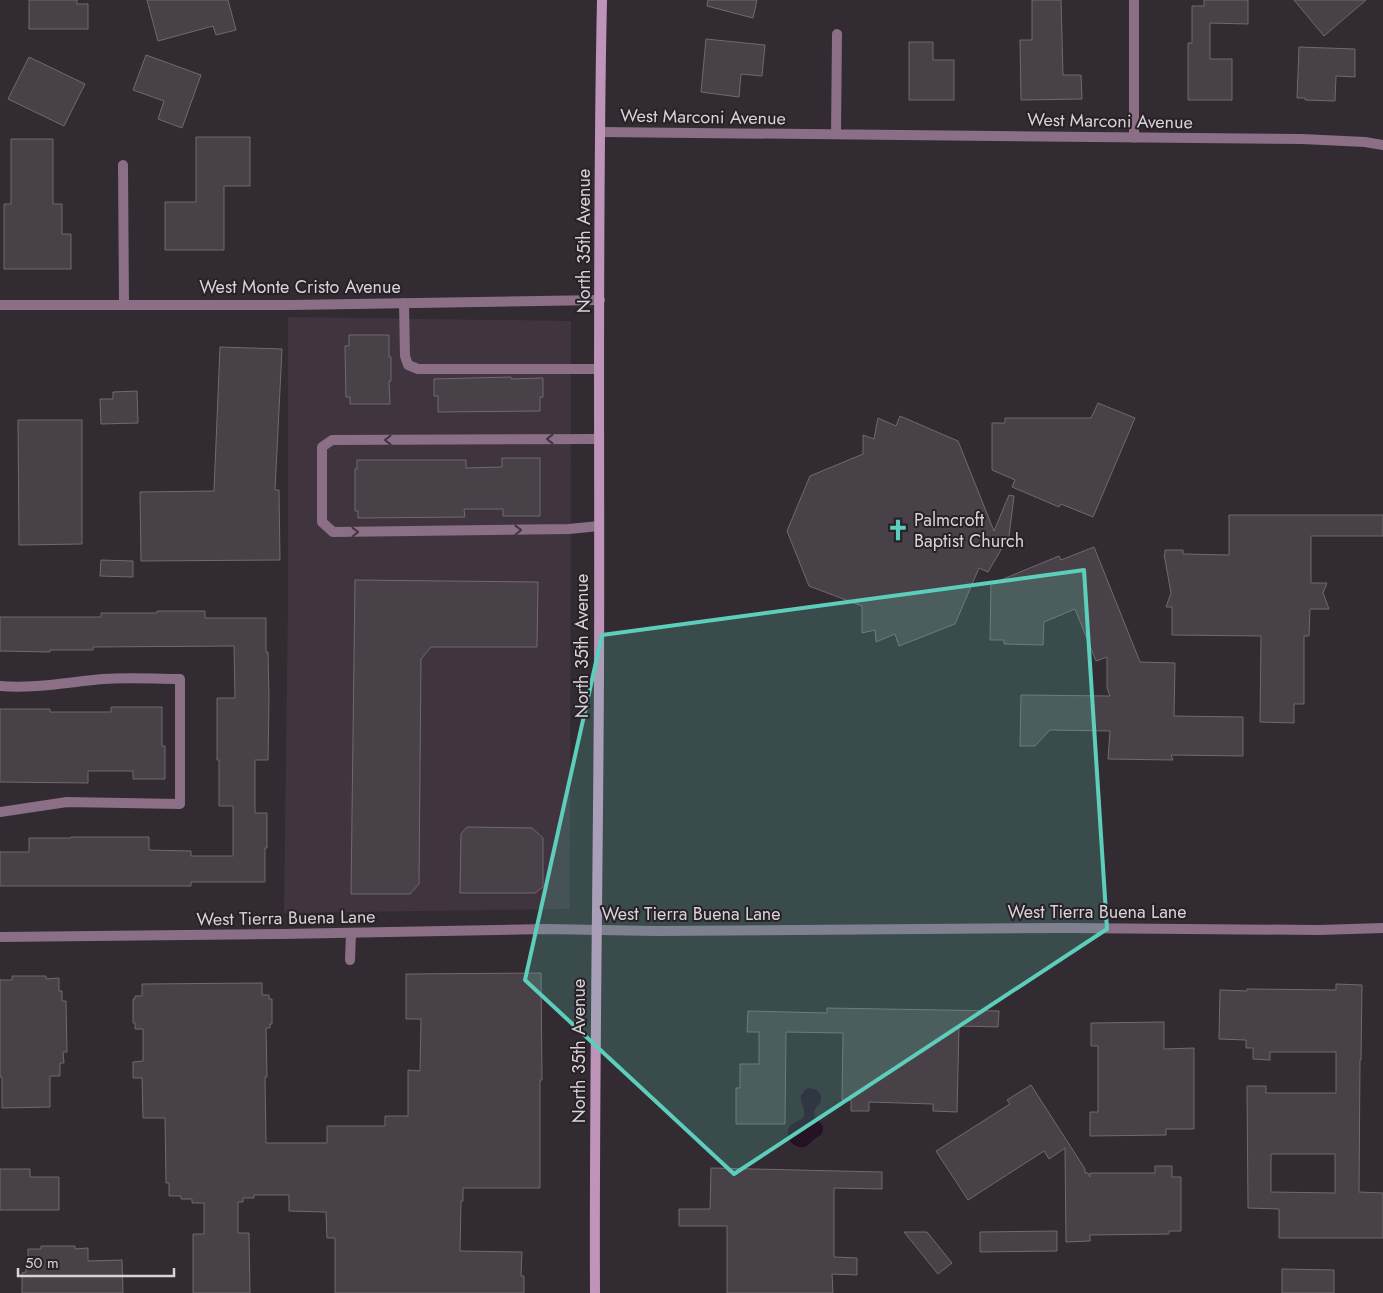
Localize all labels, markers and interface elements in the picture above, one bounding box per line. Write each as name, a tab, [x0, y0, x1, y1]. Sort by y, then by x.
street label: West Marconi Avenue	[620, 103, 786, 131]
street label: West Marconi Avenue	[1027, 107, 1193, 135]
street label: North 35th Avenue	[571, 169, 597, 313]
street label: West Monte Cristo Avenue	[199, 274, 401, 300]
one-way arrow	[546, 434, 554, 444]
one-way arrow	[383, 435, 391, 445]
place label: Palmcroft Baptist Church	[914, 507, 1024, 554]
church icon: Palmcroft Baptist Church	[885, 517, 911, 543]
one-way arrow	[514, 525, 522, 535]
one-way arrow	[352, 527, 360, 537]
street label: North 35th Avenue	[569, 574, 595, 718]
street label: West Tierra Buena Lane	[1007, 899, 1187, 925]
street label: West Tierra Buena Lane	[601, 901, 781, 927]
street label: West Tierra Buena Lane	[196, 903, 376, 933]
street label: North 35th Avenue	[566, 979, 592, 1123]
scale bar	[18, 1246, 174, 1278]
text: 50 m	[25, 1252, 59, 1274]

